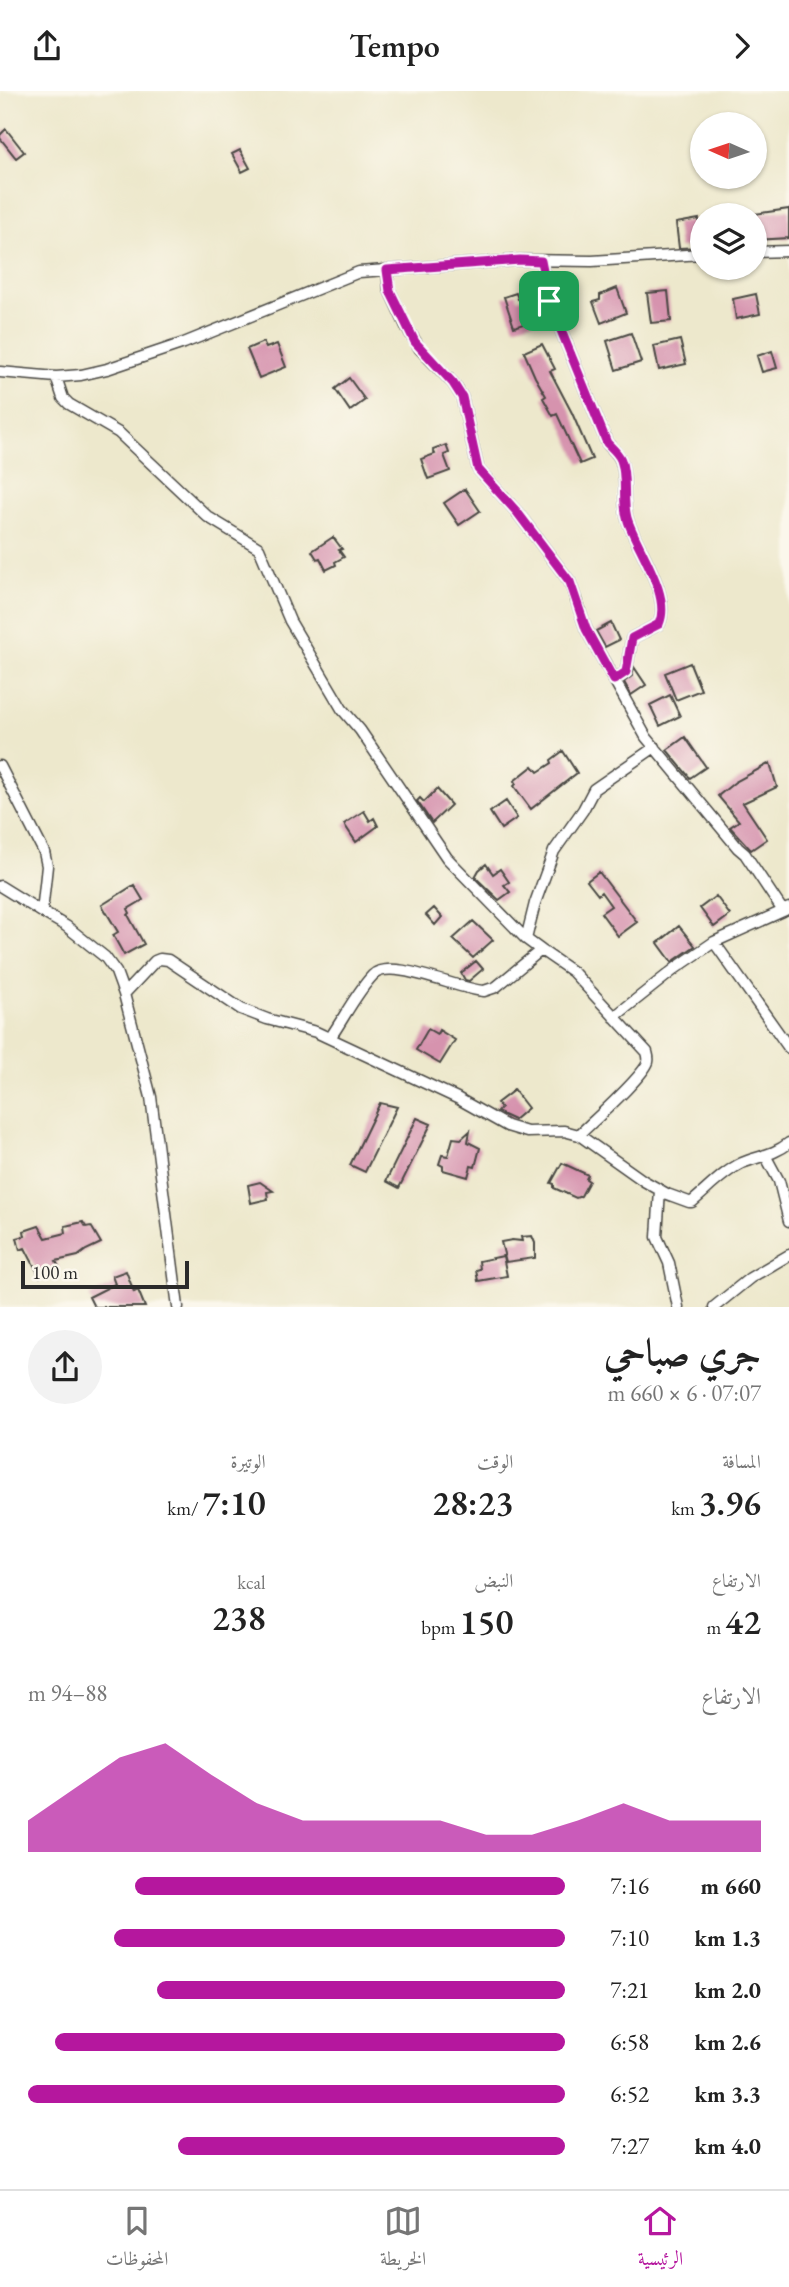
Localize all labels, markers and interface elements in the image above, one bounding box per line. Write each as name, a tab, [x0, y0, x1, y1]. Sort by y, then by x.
text: Tempo	[349, 25, 440, 67]
icon: share	[28, 27, 66, 65]
icon: forward	[723, 27, 761, 65]
north arrow	[690, 112, 766, 189]
map controls	[690, 112, 767, 280]
button: layers	[690, 203, 767, 280]
pin	[519, 271, 579, 331]
icon: arrive	[530, 282, 568, 320]
scale bar	[21, 1258, 189, 1290]
text: 100 m	[32, 1260, 78, 1285]
text: جري صباحي	[604, 1327, 761, 1376]
button: share	[28, 1330, 102, 1404]
text: 07:07 · 6 × 660 m	[608, 1378, 761, 1408]
text: الوتيرة	[231, 1449, 266, 1474]
text: الوقت	[477, 1449, 513, 1474]
text: المسافة	[722, 1449, 761, 1474]
text: 7:10	[202, 1480, 266, 1525]
text: 28:23	[432, 1480, 513, 1525]
text: 3.96	[699, 1480, 761, 1525]
text: /km	[167, 1496, 202, 1521]
text: km	[671, 1496, 699, 1521]
text: النبض	[474, 1568, 513, 1593]
text: الارتفاع	[712, 1568, 761, 1593]
text: kcal	[237, 1570, 266, 1595]
text: 238	[212, 1595, 266, 1640]
text: 150	[459, 1599, 513, 1644]
text: 42	[725, 1599, 761, 1644]
text: bpm	[421, 1615, 459, 1640]
text: m	[706, 1615, 725, 1640]
text: 88–94 m	[28, 1678, 107, 1708]
text: الارتفاع	[701, 1681, 761, 1711]
text: 7:16	[610, 1871, 649, 1901]
text: 660 m	[700, 1871, 761, 1901]
text: 7:10	[610, 1923, 649, 1953]
text: 1.3 km	[694, 1923, 761, 1953]
text: 7:21	[610, 1975, 649, 2005]
text: 2.0 km	[694, 1975, 761, 2005]
text: 6:58	[610, 2027, 649, 2057]
text: 2.6 km	[694, 2027, 761, 2057]
text: 6:52	[610, 2079, 649, 2109]
text: 3.3 km	[694, 2079, 761, 2109]
text: 7:27	[610, 2131, 649, 2161]
text: 4.0 km	[694, 2131, 761, 2161]
tab: المحفوظات	[106, 2202, 168, 2277]
tab: الخريطة	[380, 2202, 426, 2277]
tab: الرئيسية	[638, 2202, 683, 2277]

